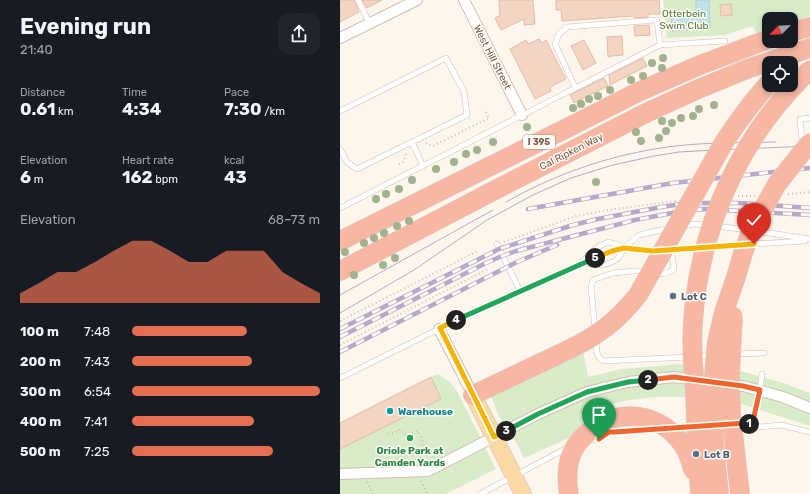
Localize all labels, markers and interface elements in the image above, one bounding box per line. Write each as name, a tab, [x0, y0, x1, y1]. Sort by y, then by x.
park label: Otterbein Swim Club	[659, 8, 709, 32]
north arrow	[762, 12, 798, 48]
map controls	[762, 12, 798, 92]
text: Evening run	[20, 13, 151, 40]
button: share	[278, 13, 320, 55]
street label: West Hill Street	[471, 23, 514, 92]
text: 21:40	[20, 42, 53, 57]
button: locate	[762, 56, 798, 92]
text: Distance	[20, 86, 65, 99]
text: Time	[122, 86, 147, 99]
text: Pace	[224, 86, 249, 99]
text: 0.61	[20, 99, 55, 119]
text: 4:34	[122, 99, 161, 119]
text: 7:30	[224, 99, 261, 119]
text: km	[55, 105, 74, 118]
text: /km	[261, 105, 285, 118]
street label: Cal Ripken Way	[538, 131, 606, 173]
road number: I 395	[523, 135, 555, 149]
text: Elevation	[20, 154, 67, 167]
text: Heart rate	[122, 154, 174, 167]
text: kcal	[224, 154, 244, 167]
text: 6	[20, 167, 31, 187]
text: 162	[122, 167, 153, 187]
text: 43	[224, 167, 247, 187]
text: m	[31, 173, 44, 186]
text: bpm	[153, 173, 178, 186]
pin	[737, 203, 771, 244]
icon: check	[743, 209, 765, 231]
text: Elevation	[20, 212, 76, 227]
text: 68–73 m	[268, 212, 320, 227]
pin: 5	[585, 248, 605, 268]
text: 5	[591, 251, 599, 264]
marker: Lot C	[668, 291, 678, 301]
place label: Lot C	[681, 291, 707, 303]
pin: 4	[446, 310, 466, 330]
text: 4	[452, 313, 460, 326]
text: 100 m	[20, 324, 59, 339]
text: 7:48	[84, 324, 110, 339]
text: 200 m	[20, 354, 61, 369]
text: 7:43	[84, 354, 110, 369]
pin: 2	[638, 370, 658, 390]
text: 2	[644, 373, 652, 386]
text: 300 m	[20, 384, 61, 399]
text: 6:54	[84, 384, 111, 399]
pin	[582, 398, 616, 439]
icon: arrive	[588, 404, 610, 426]
marker: Warehouse	[385, 406, 395, 416]
place label: Warehouse	[398, 406, 453, 418]
text: 400 m	[20, 414, 61, 429]
text: 7:41	[84, 414, 107, 429]
pin: 1	[739, 414, 759, 434]
text: 1	[746, 417, 752, 430]
pin: 3	[496, 421, 516, 441]
text: 3	[502, 424, 510, 437]
marker: Oriole Park at Camden Yards	[405, 433, 415, 443]
text: 500 m	[20, 444, 61, 459]
text: 7:25	[84, 444, 109, 459]
place label: Oriole Park at Camden Yards	[375, 445, 446, 469]
marker: Lot B	[691, 449, 701, 459]
place label: Lot B	[704, 449, 730, 461]

